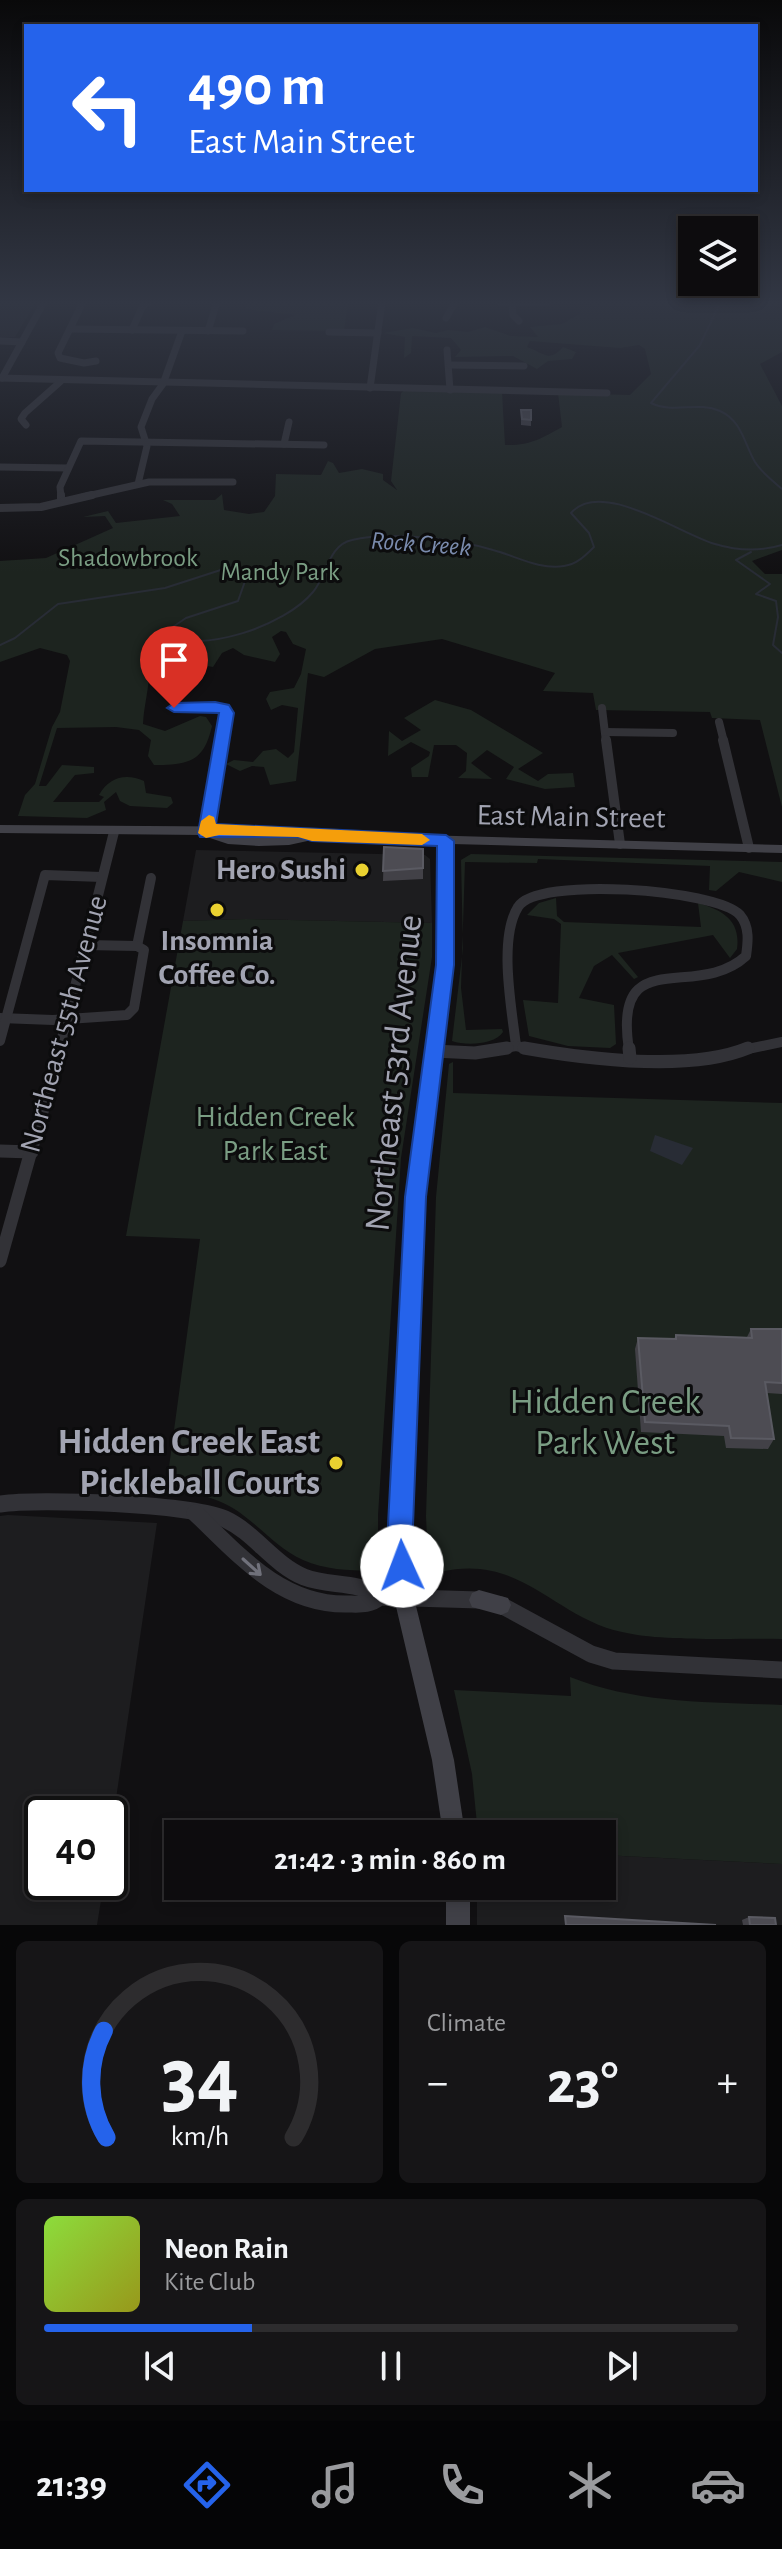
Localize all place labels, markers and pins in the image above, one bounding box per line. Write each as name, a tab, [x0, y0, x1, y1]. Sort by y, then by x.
pin	[140, 626, 208, 708]
place label: Hero Sushi	[216, 855, 346, 885]
marker: Hero Sushi	[353, 861, 371, 879]
marker: Insomnia Coffee Co.	[208, 901, 226, 919]
place label: Insomnia Coffee Co.	[158, 926, 276, 990]
place label: Hidden Creek East Pickleball Courts	[57, 1424, 320, 1501]
marker: Hidden Creek East Pickleball Courts	[327, 1454, 345, 1472]

